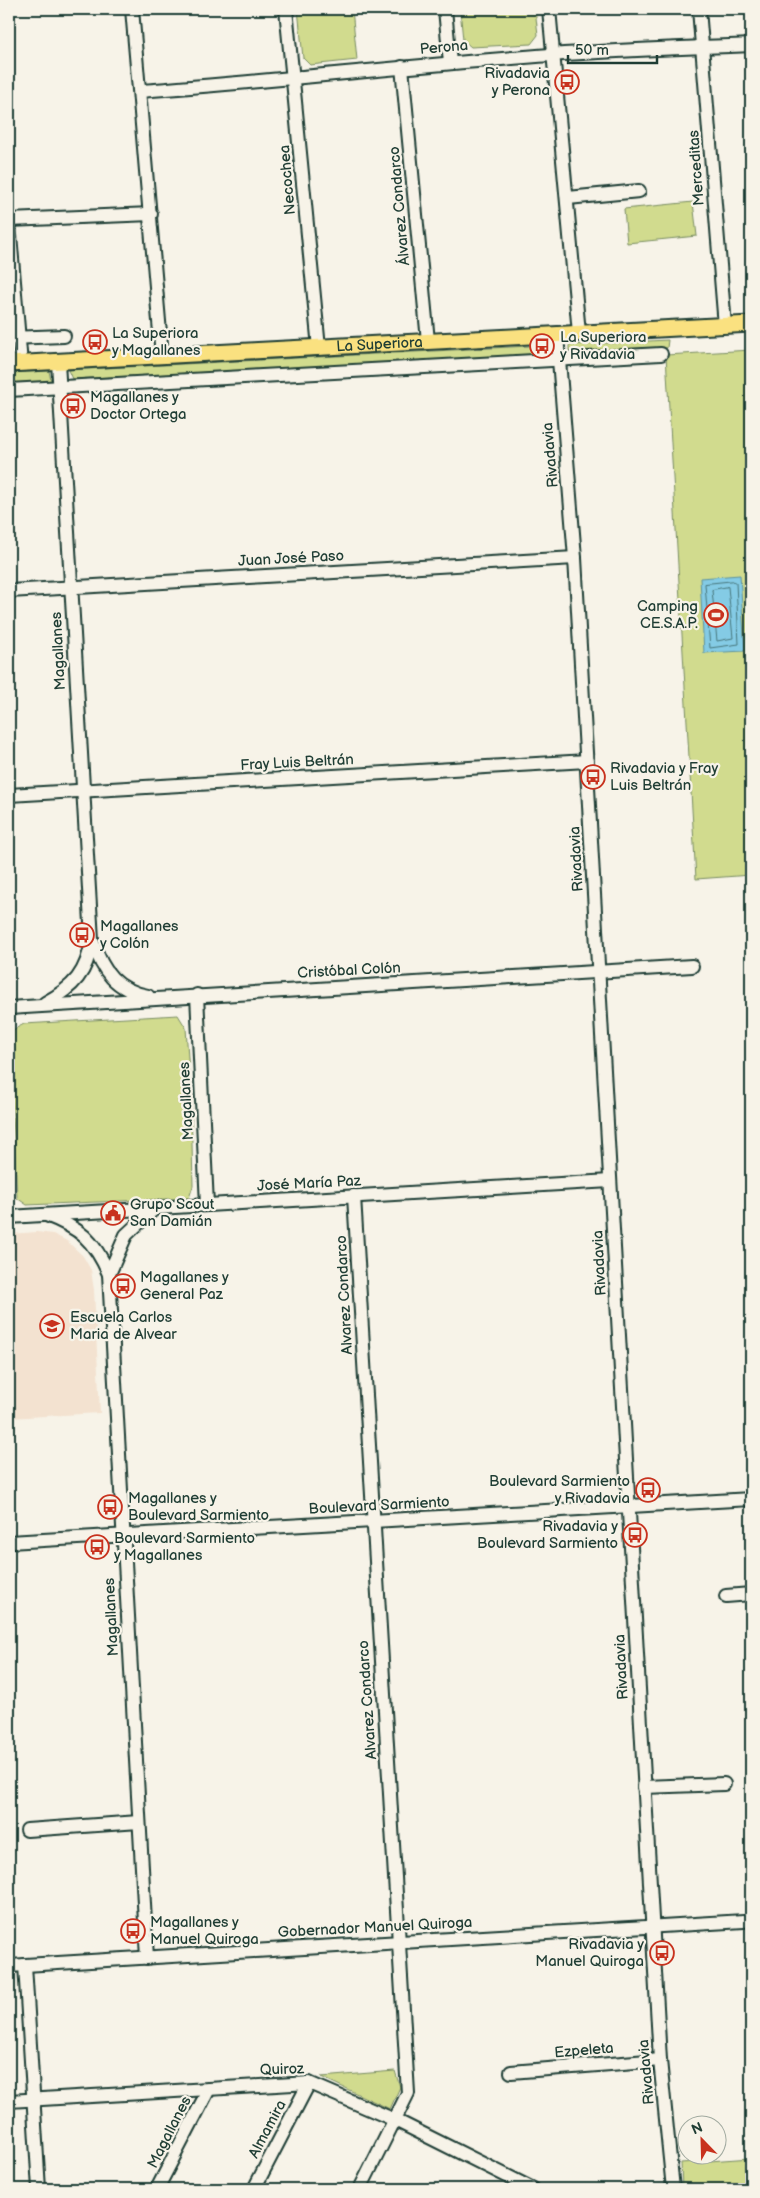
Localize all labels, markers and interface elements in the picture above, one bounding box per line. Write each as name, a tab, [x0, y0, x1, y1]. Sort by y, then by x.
scale bar	[568, 32, 656, 64]
street label: Perona	[419, 36, 469, 59]
text: 50 m	[575, 41, 609, 60]
place label: Rivadavia y Perona	[485, 64, 550, 100]
bus stop icon: Rivadavia y Perona	[554, 69, 580, 95]
street label: Merceditas	[684, 129, 709, 207]
street label: Necochea	[275, 144, 300, 216]
street label: Álvarez Condarco	[385, 145, 414, 266]
place label: La Superiora y Magallanes	[111, 324, 201, 360]
place label: La Superiora y Rivadavia	[559, 328, 647, 364]
bus stop icon: La Superiora y Magallanes	[82, 329, 108, 355]
street label: La Superiora	[336, 333, 423, 356]
bus stop icon: La Superiora y Rivadavia	[529, 333, 555, 359]
place label: Magallanes y Doctor Ortega	[90, 388, 187, 424]
bus stop icon: Magallanes y Doctor Ortega	[60, 393, 86, 419]
street label: Rivadavia	[538, 422, 563, 488]
street label: Juan José Paso	[238, 546, 345, 571]
place label: Camping CE.S.A.P.	[637, 597, 698, 633]
sports icon: Camping CE.S.A.P.	[703, 602, 729, 628]
street label: Magallanes	[47, 611, 70, 691]
street label: Fray Luis Beltrán	[240, 750, 354, 775]
place label: Rivadavia y Fray Luis Beltrán	[610, 759, 718, 795]
bus stop icon: Rivadavia y Fray Luis Beltrán	[580, 764, 606, 790]
street label: Rivadavia	[565, 826, 588, 892]
place label: Magallanes y Colón	[99, 917, 179, 953]
bus stop icon: Magallanes y Colón	[69, 922, 95, 948]
street label: Cristóbal Colón	[297, 958, 401, 983]
street label: Magallanes	[175, 1061, 198, 1141]
street label: José María Paz	[257, 1171, 362, 1196]
place label: Grupo Scout San Damián	[130, 1195, 215, 1231]
public building icon: Grupo Scout San Damián	[100, 1200, 126, 1226]
street label: Rivadavia	[588, 1230, 611, 1296]
street label: Alvarez Condarco	[332, 1235, 357, 1355]
place label: Magallanes y General Paz	[140, 1268, 229, 1304]
bus stop icon: Magallanes y General Paz	[110, 1273, 136, 1299]
place label: Escuela Carlos Maria de Alvear	[70, 1308, 177, 1344]
school or university icon: Escuela Carlos Maria de Alvear	[39, 1313, 65, 1339]
place label: Boulevard Sarmiento y Rivadavia	[489, 1472, 630, 1508]
bus stop icon: Boulevard Sarmiento y Rivadavia	[635, 1477, 661, 1503]
place label: Magallanes y Boulevard Sarmiento	[128, 1489, 269, 1525]
street label: Boulevard Sarmiento	[308, 1492, 450, 1519]
bus stop icon: Magallanes y Boulevard Sarmiento	[97, 1494, 123, 1520]
place label: Rivadavia y Boulevard Sarmiento	[477, 1517, 618, 1553]
bus stop icon: Rivadavia y Boulevard Sarmiento	[622, 1522, 648, 1548]
place label: Boulevard Sarmiento y Magallanes	[113, 1529, 255, 1565]
bus stop icon: Boulevard Sarmiento y Magallanes	[84, 1534, 110, 1560]
street label: Magallanes	[100, 1577, 123, 1657]
street label: Rivadavia	[610, 1634, 633, 1700]
street label: Alvarez Condarco	[354, 1640, 381, 1760]
place label: Magallanes y Manuel Quiroga	[150, 1913, 259, 1949]
street label: Gobernador Manuel Quiroga	[277, 1913, 473, 1942]
bus stop icon: Magallanes y Manuel Quiroga	[120, 1918, 146, 1944]
place label: Rivadavia y Manuel Quiroga	[535, 1935, 644, 1971]
bus stop icon: Rivadavia y Manuel Quiroga	[649, 1940, 675, 1966]
street label: Ezpeleta	[554, 2038, 614, 2063]
street label: Rivadavia	[634, 2039, 659, 2105]
street label: Quiroz	[260, 2059, 305, 2080]
street label: Magallanes	[143, 2092, 196, 2171]
street label: Almamira	[244, 2097, 291, 2161]
north arrow	[678, 2116, 728, 2166]
text: N	[689, 2119, 705, 2138]

